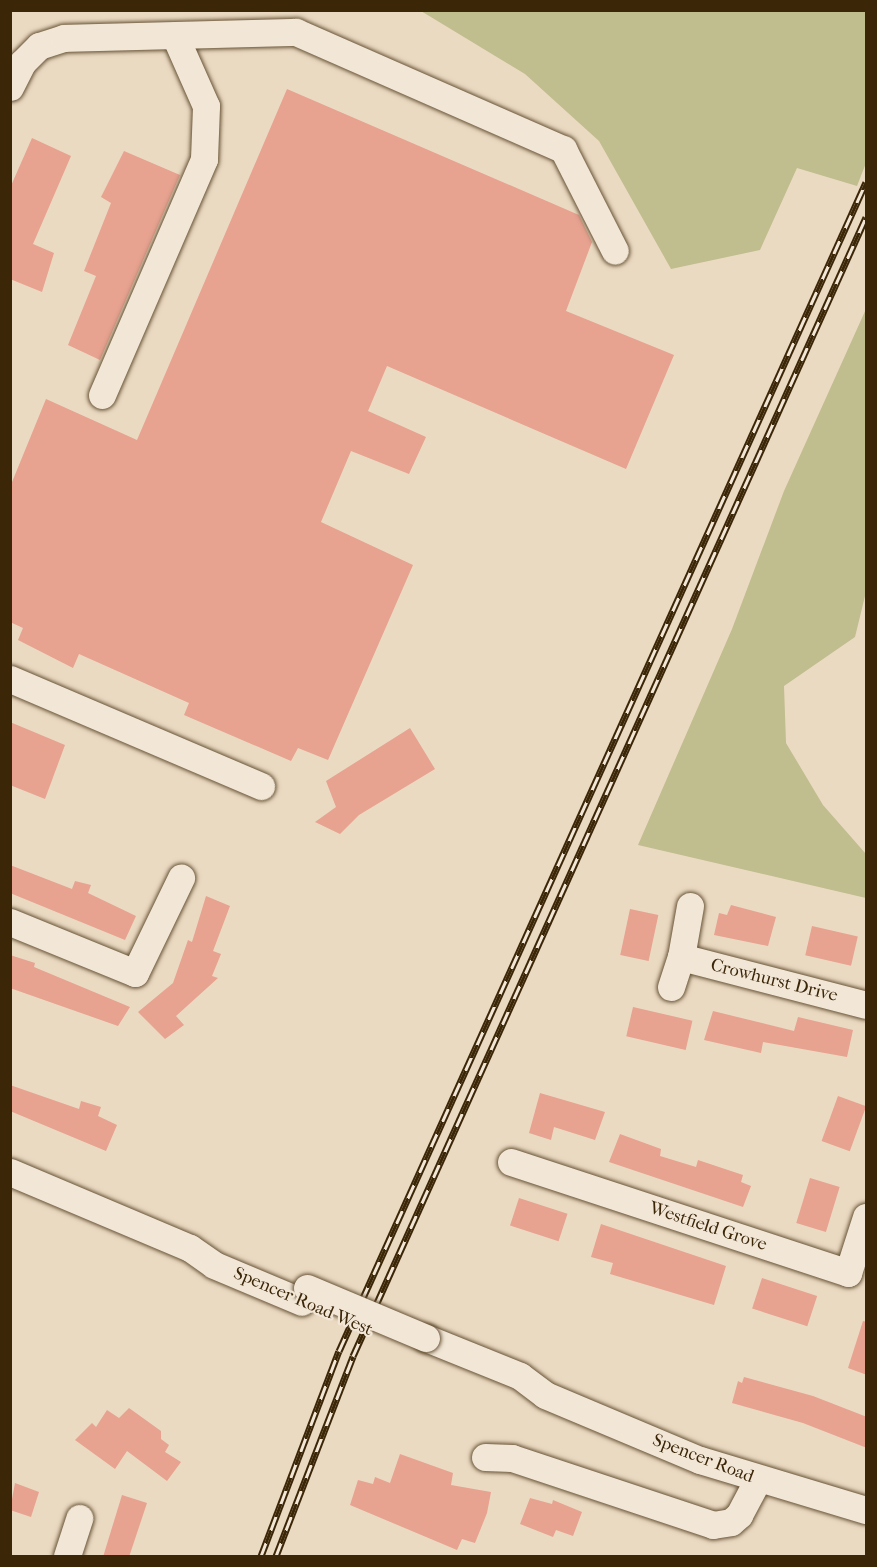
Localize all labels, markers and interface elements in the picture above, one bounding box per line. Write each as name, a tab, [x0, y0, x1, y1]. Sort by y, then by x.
street label: Crowhurst Drive	[708, 955, 840, 1007]
street label: Westfield Grove	[646, 1198, 770, 1256]
street label: Spencer Road West	[230, 1263, 376, 1341]
street label: Spencer Road	[649, 1430, 757, 1488]

